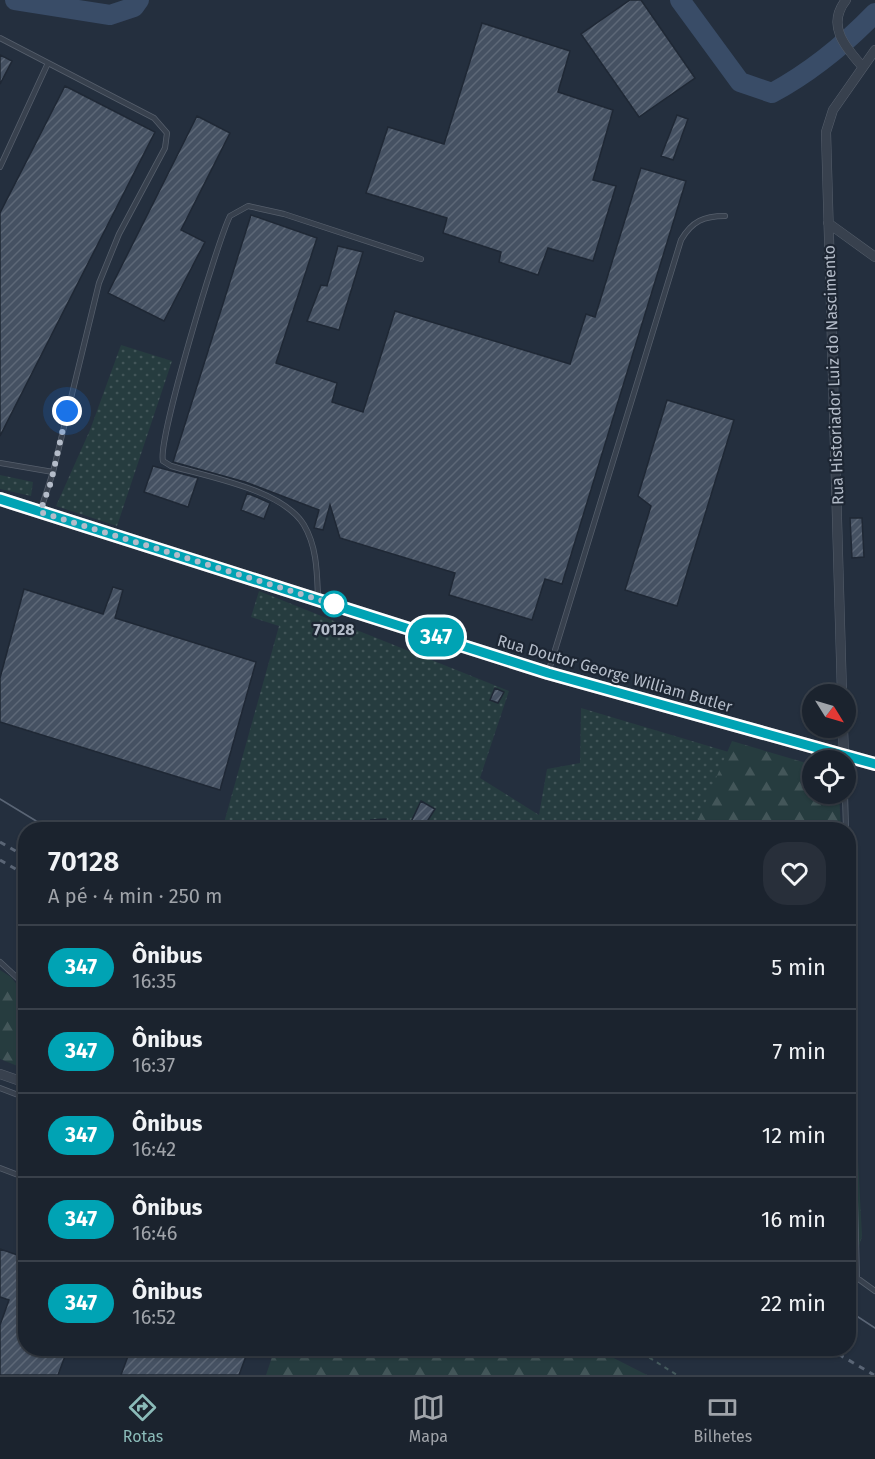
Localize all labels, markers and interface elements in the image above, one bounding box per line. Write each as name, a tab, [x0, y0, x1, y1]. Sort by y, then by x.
street label: Rua Historiador Luiz do Nascimento	[819, 245, 848, 505]
your location	[52, 396, 82, 426]
marker: 70128	[321, 591, 347, 617]
line badge: 347	[402, 618, 470, 656]
place label: 70128	[313, 620, 355, 639]
text: 347	[420, 624, 452, 650]
street label: Rua Doutor George William Butler	[495, 631, 735, 716]
north arrow	[802, 684, 856, 738]
map controls	[802, 684, 856, 804]
button: locate	[802, 750, 856, 804]
button: heart	[763, 842, 826, 905]
text: 70128	[48, 845, 119, 878]
text: A pé · 4 min · 250 m	[48, 884, 222, 908]
text: Ônibus	[132, 942, 202, 969]
text: 347	[65, 954, 97, 980]
text: 5 min	[771, 954, 826, 981]
text: 16:35	[132, 969, 176, 993]
text: Ônibus	[132, 1026, 202, 1053]
text: 347	[65, 1038, 97, 1064]
text: 7 min	[772, 1038, 826, 1065]
text: 16:37	[132, 1053, 175, 1077]
text: Ônibus	[132, 1110, 202, 1137]
text: 347	[65, 1122, 97, 1148]
text: 12 min	[762, 1122, 826, 1149]
text: 16:42	[132, 1137, 176, 1161]
text: Ônibus	[132, 1194, 202, 1221]
text: 347	[65, 1206, 97, 1232]
text: 16 min	[761, 1206, 826, 1233]
text: 16:46	[132, 1221, 177, 1245]
text: Ônibus	[132, 1278, 202, 1305]
text: 347	[65, 1290, 97, 1316]
text: 22 min	[760, 1290, 826, 1317]
text: 16:52	[132, 1305, 176, 1329]
tab: Rotas	[123, 1391, 163, 1446]
tab: Mapa	[409, 1391, 448, 1446]
tab: Bilhetes	[693, 1391, 752, 1446]

